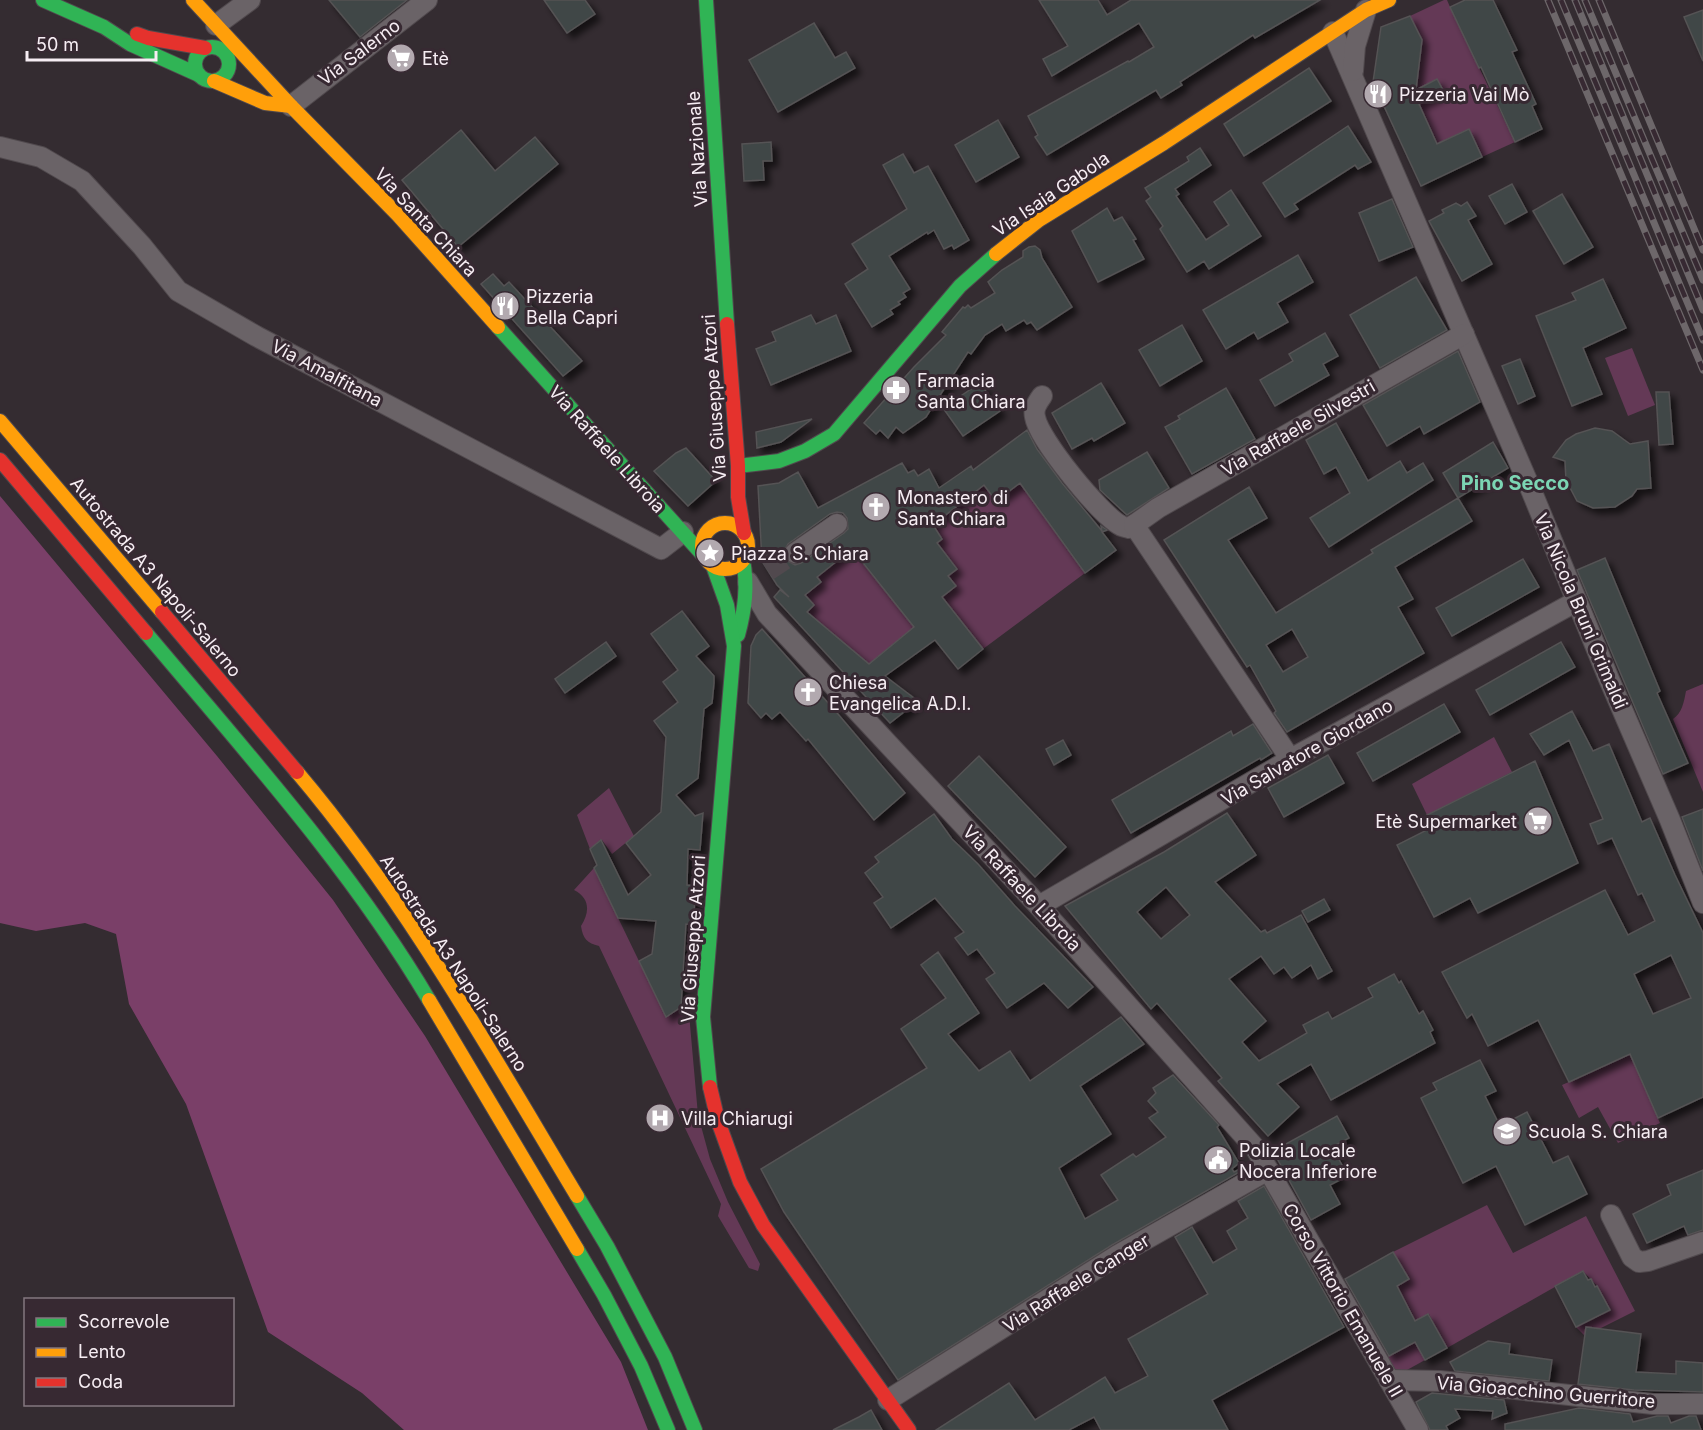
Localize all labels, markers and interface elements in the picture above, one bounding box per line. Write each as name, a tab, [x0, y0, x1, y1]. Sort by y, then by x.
street label: Via Salerno	[314, 14, 404, 90]
scale bar	[27, 24, 156, 62]
text: 50 m	[36, 34, 79, 55]
supermarket icon: Etè	[385, 42, 417, 74]
place label: Etè	[422, 48, 449, 69]
restaurant icon: Pizzeria Vai Mò	[1362, 78, 1394, 110]
place label: Pizzeria Vai Mò	[1399, 84, 1530, 105]
street label: Via Nazionale	[682, 90, 712, 208]
street label: Via Isaia Gabola	[989, 147, 1113, 241]
street label: Via Santa Chiara	[370, 163, 482, 281]
place label: Pizzeria Bella Capri	[526, 286, 618, 328]
restaurant icon: Pizzeria Bella Capri	[489, 290, 521, 322]
street label: Via Giuseppe Atzori	[698, 314, 730, 482]
street label: Via Amalfitana	[268, 335, 386, 411]
place label: Farmacia Santa Chiara	[917, 370, 1026, 412]
pharmacy icon: Farmacia Santa Chiara	[880, 374, 912, 406]
street label: Via Raffaele Silvestri	[1217, 375, 1379, 481]
street label: Via Raffaele Libroia	[544, 381, 670, 517]
district label: Pino Secco	[1461, 471, 1569, 495]
street label: Autostrada A3 Napoli-Salerno	[66, 473, 246, 681]
place label: Monastero di Santa Chiara	[897, 487, 1008, 529]
church icon: Monastero di Santa Chiara	[860, 491, 892, 523]
street label: Via Nicola Bruni Grimaldi	[1530, 510, 1632, 712]
place icon: Piazza S. Chiara	[694, 537, 726, 569]
place label: Piazza S. Chiara	[731, 543, 869, 564]
place label: Chiesa Evangelica A.D.I.	[829, 672, 971, 714]
church icon: Chiesa Evangelica A.D.I.	[792, 676, 824, 708]
street label: Via Salvatore Giordano	[1218, 694, 1396, 810]
supermarket icon: Etè Supermarket	[1522, 805, 1554, 837]
place label: Etè Supermarket	[1375, 811, 1517, 832]
street label: Via Raffaele Libroia	[958, 821, 1086, 955]
street label: Autostrada A3 Napoli-Salerno	[376, 851, 532, 1075]
street label: Via Giuseppe Atzori	[677, 855, 709, 1023]
hospital icon: Villa Chiarugi	[644, 1102, 676, 1134]
place label: Villa Chiarugi	[681, 1108, 793, 1129]
school or university icon: Scuola S. Chiara	[1491, 1115, 1523, 1147]
place label: Scuola S. Chiara	[1528, 1121, 1668, 1142]
place label: Polizia Locale Nocera Inferiore	[1239, 1140, 1377, 1182]
public building icon: Polizia Locale Nocera Inferiore	[1202, 1144, 1234, 1176]
street label: Corso Vittorio Emanuele II	[1279, 1199, 1407, 1401]
street label: Via Raffaele Canger	[999, 1229, 1153, 1337]
legend	[24, 1298, 234, 1406]
text: Scorrevole	[78, 1311, 170, 1332]
text: Lento	[78, 1341, 126, 1362]
text: Coda	[78, 1371, 123, 1392]
street label: Via Gioacchino Guerritore	[1436, 1372, 1656, 1412]

